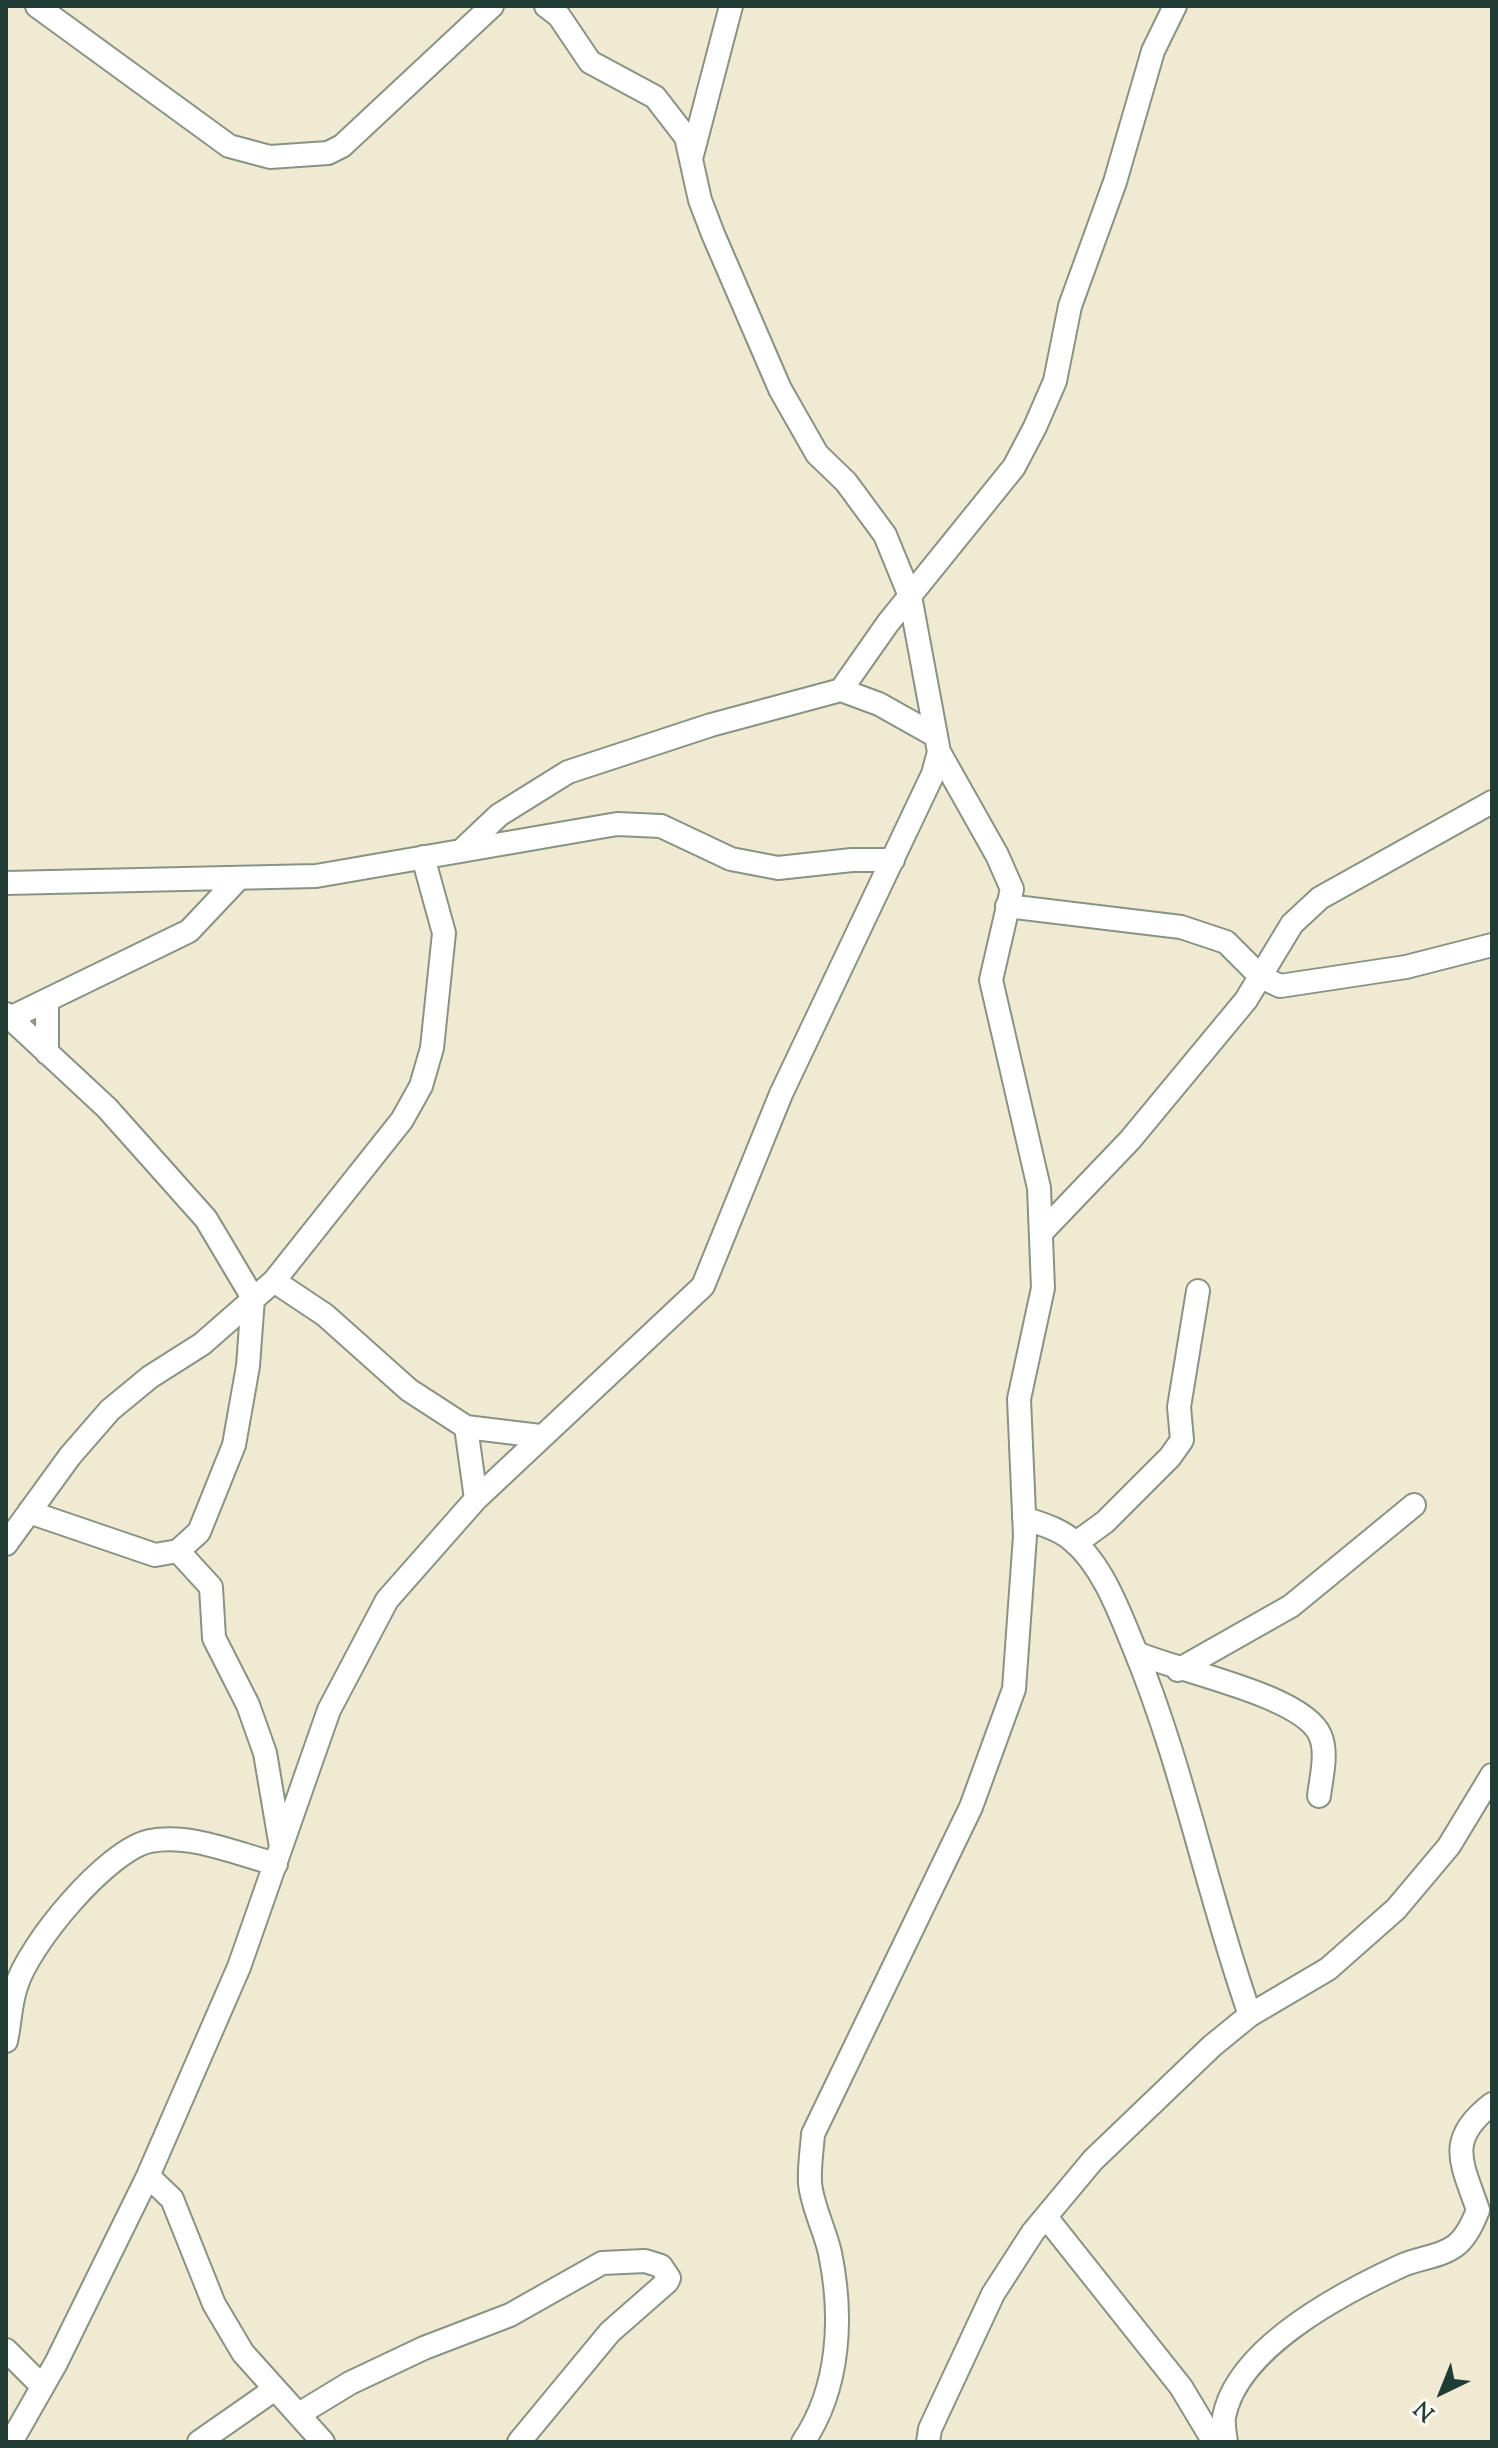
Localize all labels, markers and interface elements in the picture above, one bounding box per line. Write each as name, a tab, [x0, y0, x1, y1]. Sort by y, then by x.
north arrow	[1402, 2352, 1482, 2432]
text: N	[1408, 2392, 1443, 2427]

